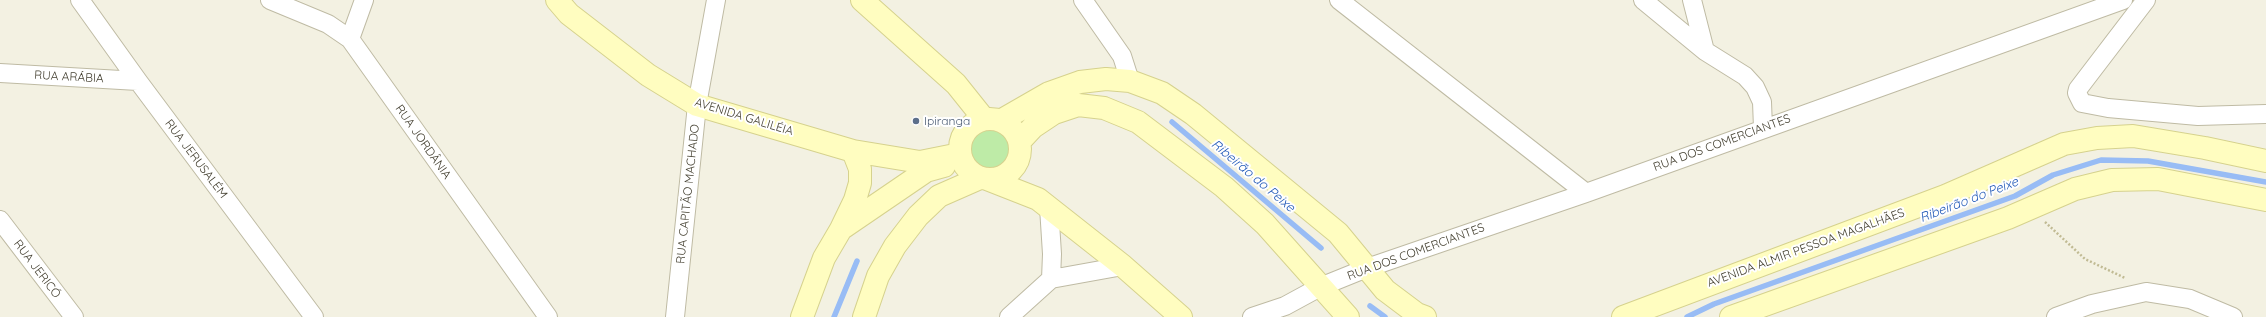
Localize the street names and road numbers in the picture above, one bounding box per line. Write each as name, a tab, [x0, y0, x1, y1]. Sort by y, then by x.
street label: RUA ARÁBIA	[34, 68, 104, 86]
street label: AVENIDA GALILÉIA	[693, 95, 795, 139]
street label: RUA JORDÂNIA	[392, 102, 454, 182]
street label: RUA DOS COMERCIANTES	[1651, 111, 1793, 175]
street label: RUA JERUSALÉM	[162, 117, 230, 201]
street label: RUA CAPITÃO MACHADO	[674, 123, 702, 265]
street label: AVENIDA ALMIR PESSOA MAGALHÃES	[1705, 206, 1907, 290]
street label: RUA DOS COMERCIANTES	[1345, 220, 1487, 284]
street label: RUA JERICÓ	[10, 237, 64, 301]

